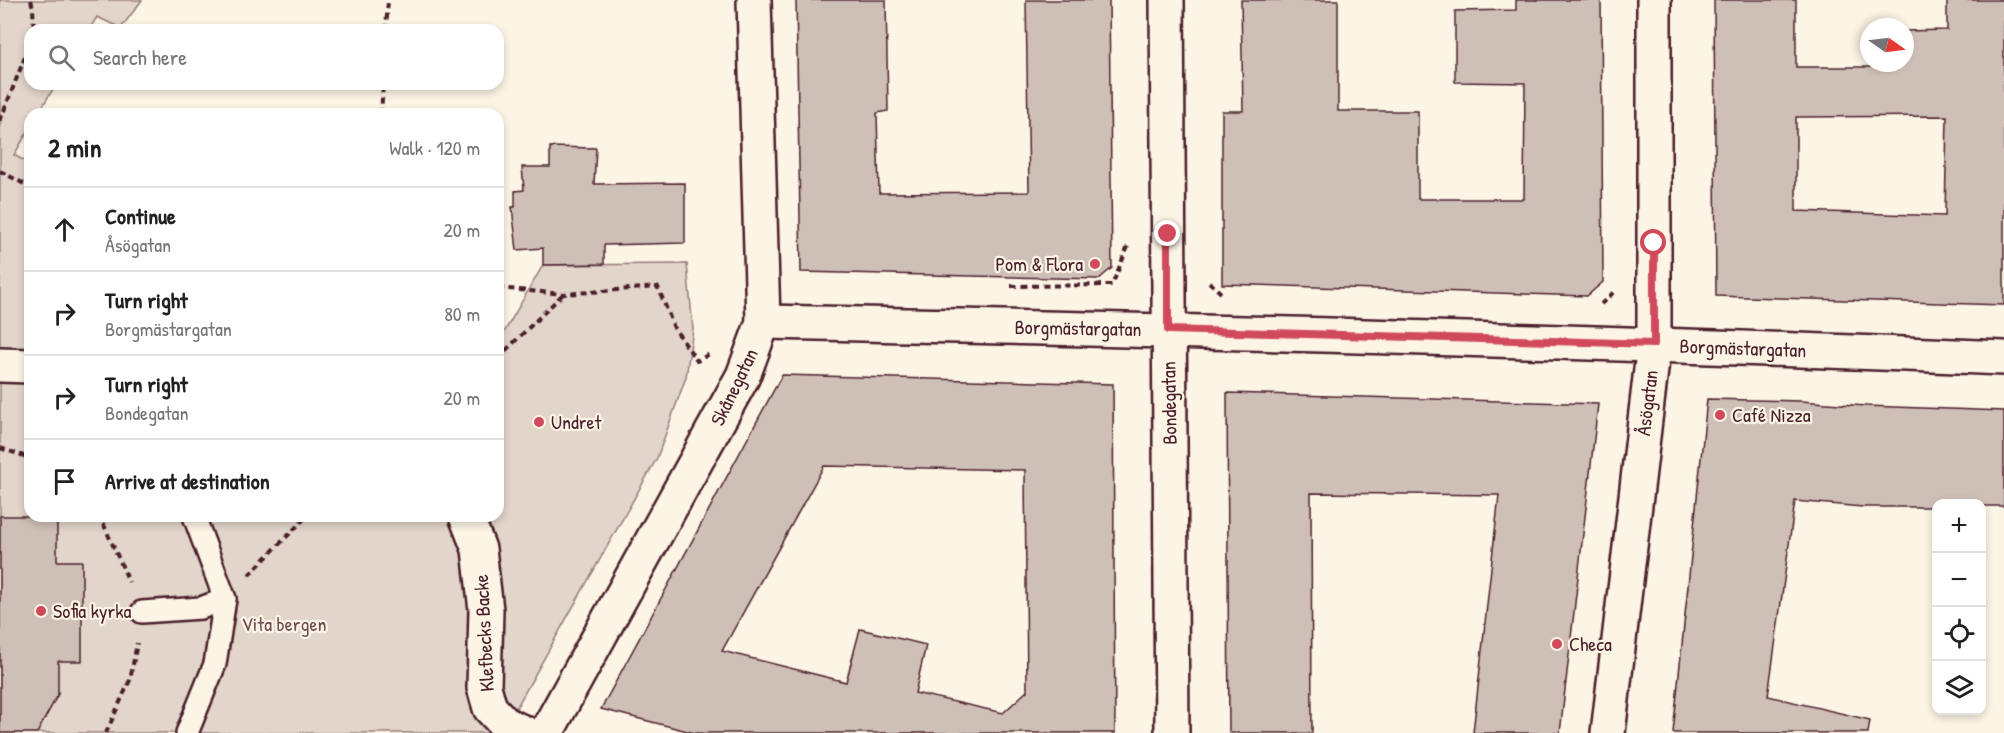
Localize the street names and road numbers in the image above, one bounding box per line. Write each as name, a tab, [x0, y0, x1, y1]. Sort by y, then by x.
street label: Borgmästargatan	[1014, 313, 1142, 342]
street label: Borgmästargatan	[1679, 332, 1807, 363]
street label: Skånegatan	[703, 344, 764, 430]
street label: Bondegatan	[1154, 361, 1183, 445]
street label: Åsögatan	[1629, 369, 1664, 437]
street label: Klefbecks Backe	[467, 574, 500, 692]

